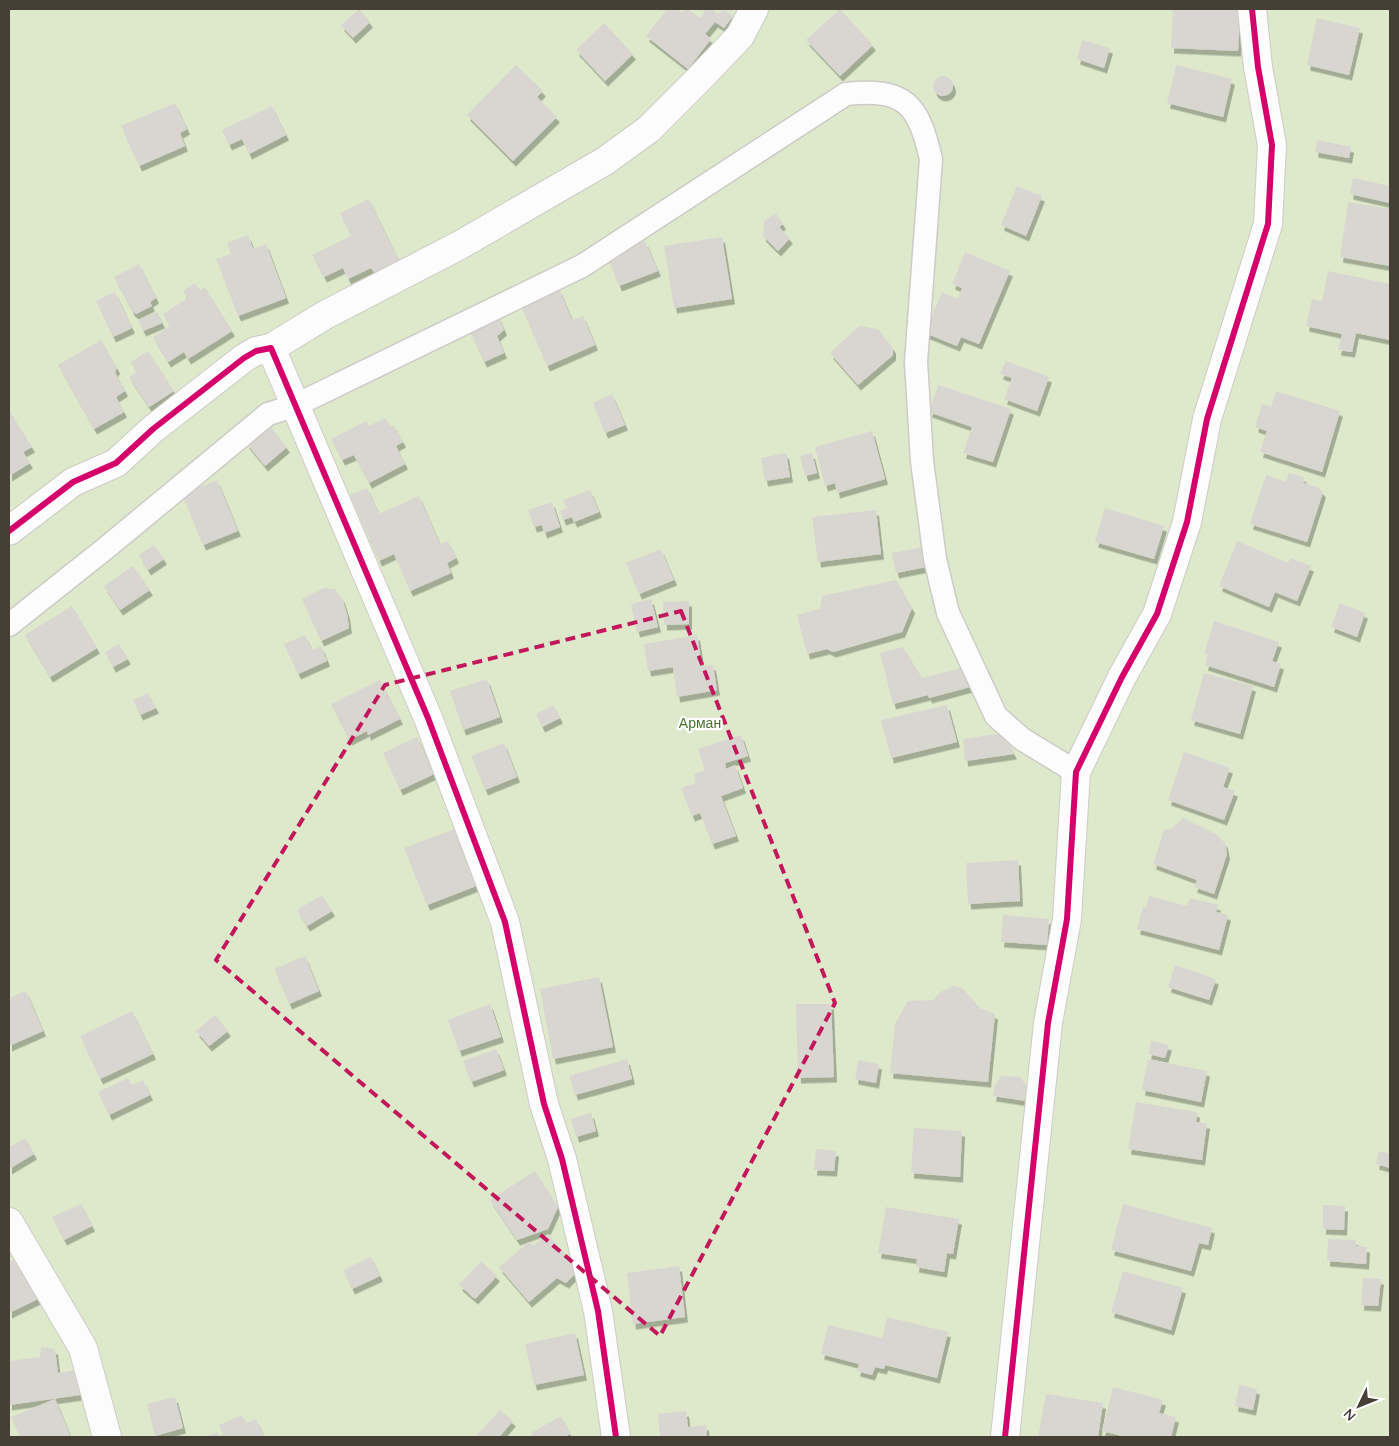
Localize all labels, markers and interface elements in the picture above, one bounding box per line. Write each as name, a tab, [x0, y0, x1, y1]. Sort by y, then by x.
park label: Арман	[679, 714, 721, 732]
north arrow	[1334, 1381, 1384, 1431]
text: N	[1339, 1405, 1360, 1425]

